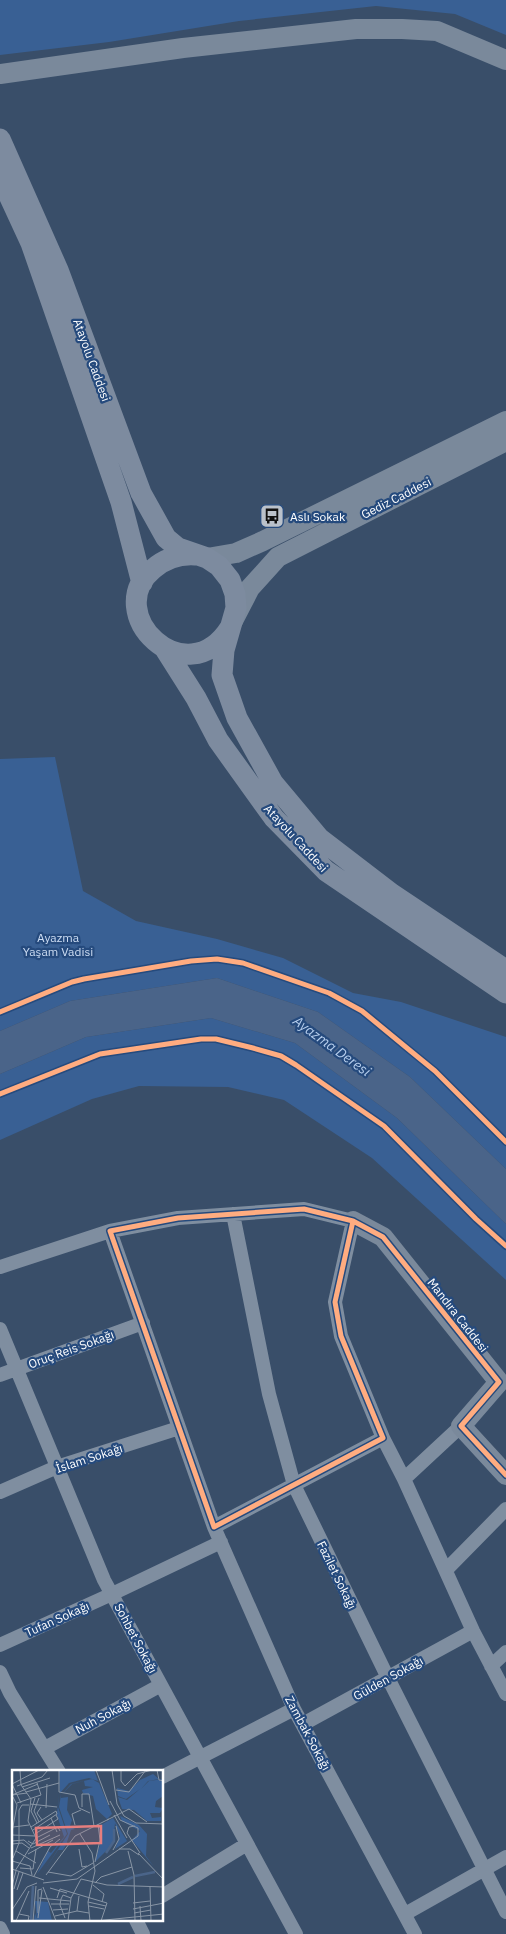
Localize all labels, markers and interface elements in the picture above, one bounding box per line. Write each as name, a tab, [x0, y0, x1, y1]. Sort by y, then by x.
street label: Atayolu Caddesi	[70, 317, 114, 403]
street label: Gediz Caddesi	[359, 474, 433, 522]
bus stop icon: Aslı Sokak	[259, 503, 285, 529]
place label: Aslı Sokak	[290, 509, 346, 524]
street label: Atayolu Caddesi	[261, 801, 331, 875]
park label: Ayazma Yaşam Vadisi	[23, 930, 93, 959]
water label: Ayazma Deresi	[289, 1011, 375, 1080]
street label: Mandıra Caddesi	[424, 1275, 492, 1355]
street label: Oruç Reis Sokağı	[26, 1327, 116, 1371]
street label: İslam Sokağı	[54, 1440, 124, 1476]
street label: Fazilet Sokağı	[314, 1539, 360, 1611]
street label: Tufan Sokağı	[23, 1598, 91, 1640]
street label: Sohbet Sokağı	[111, 1601, 161, 1675]
street label: Gülden Sokağı	[351, 1653, 425, 1703]
street label: Zambak Sokağı	[282, 1693, 334, 1773]
street label: Nuh Sokağı	[73, 1695, 133, 1737]
inset map	[12, 1770, 164, 1922]

